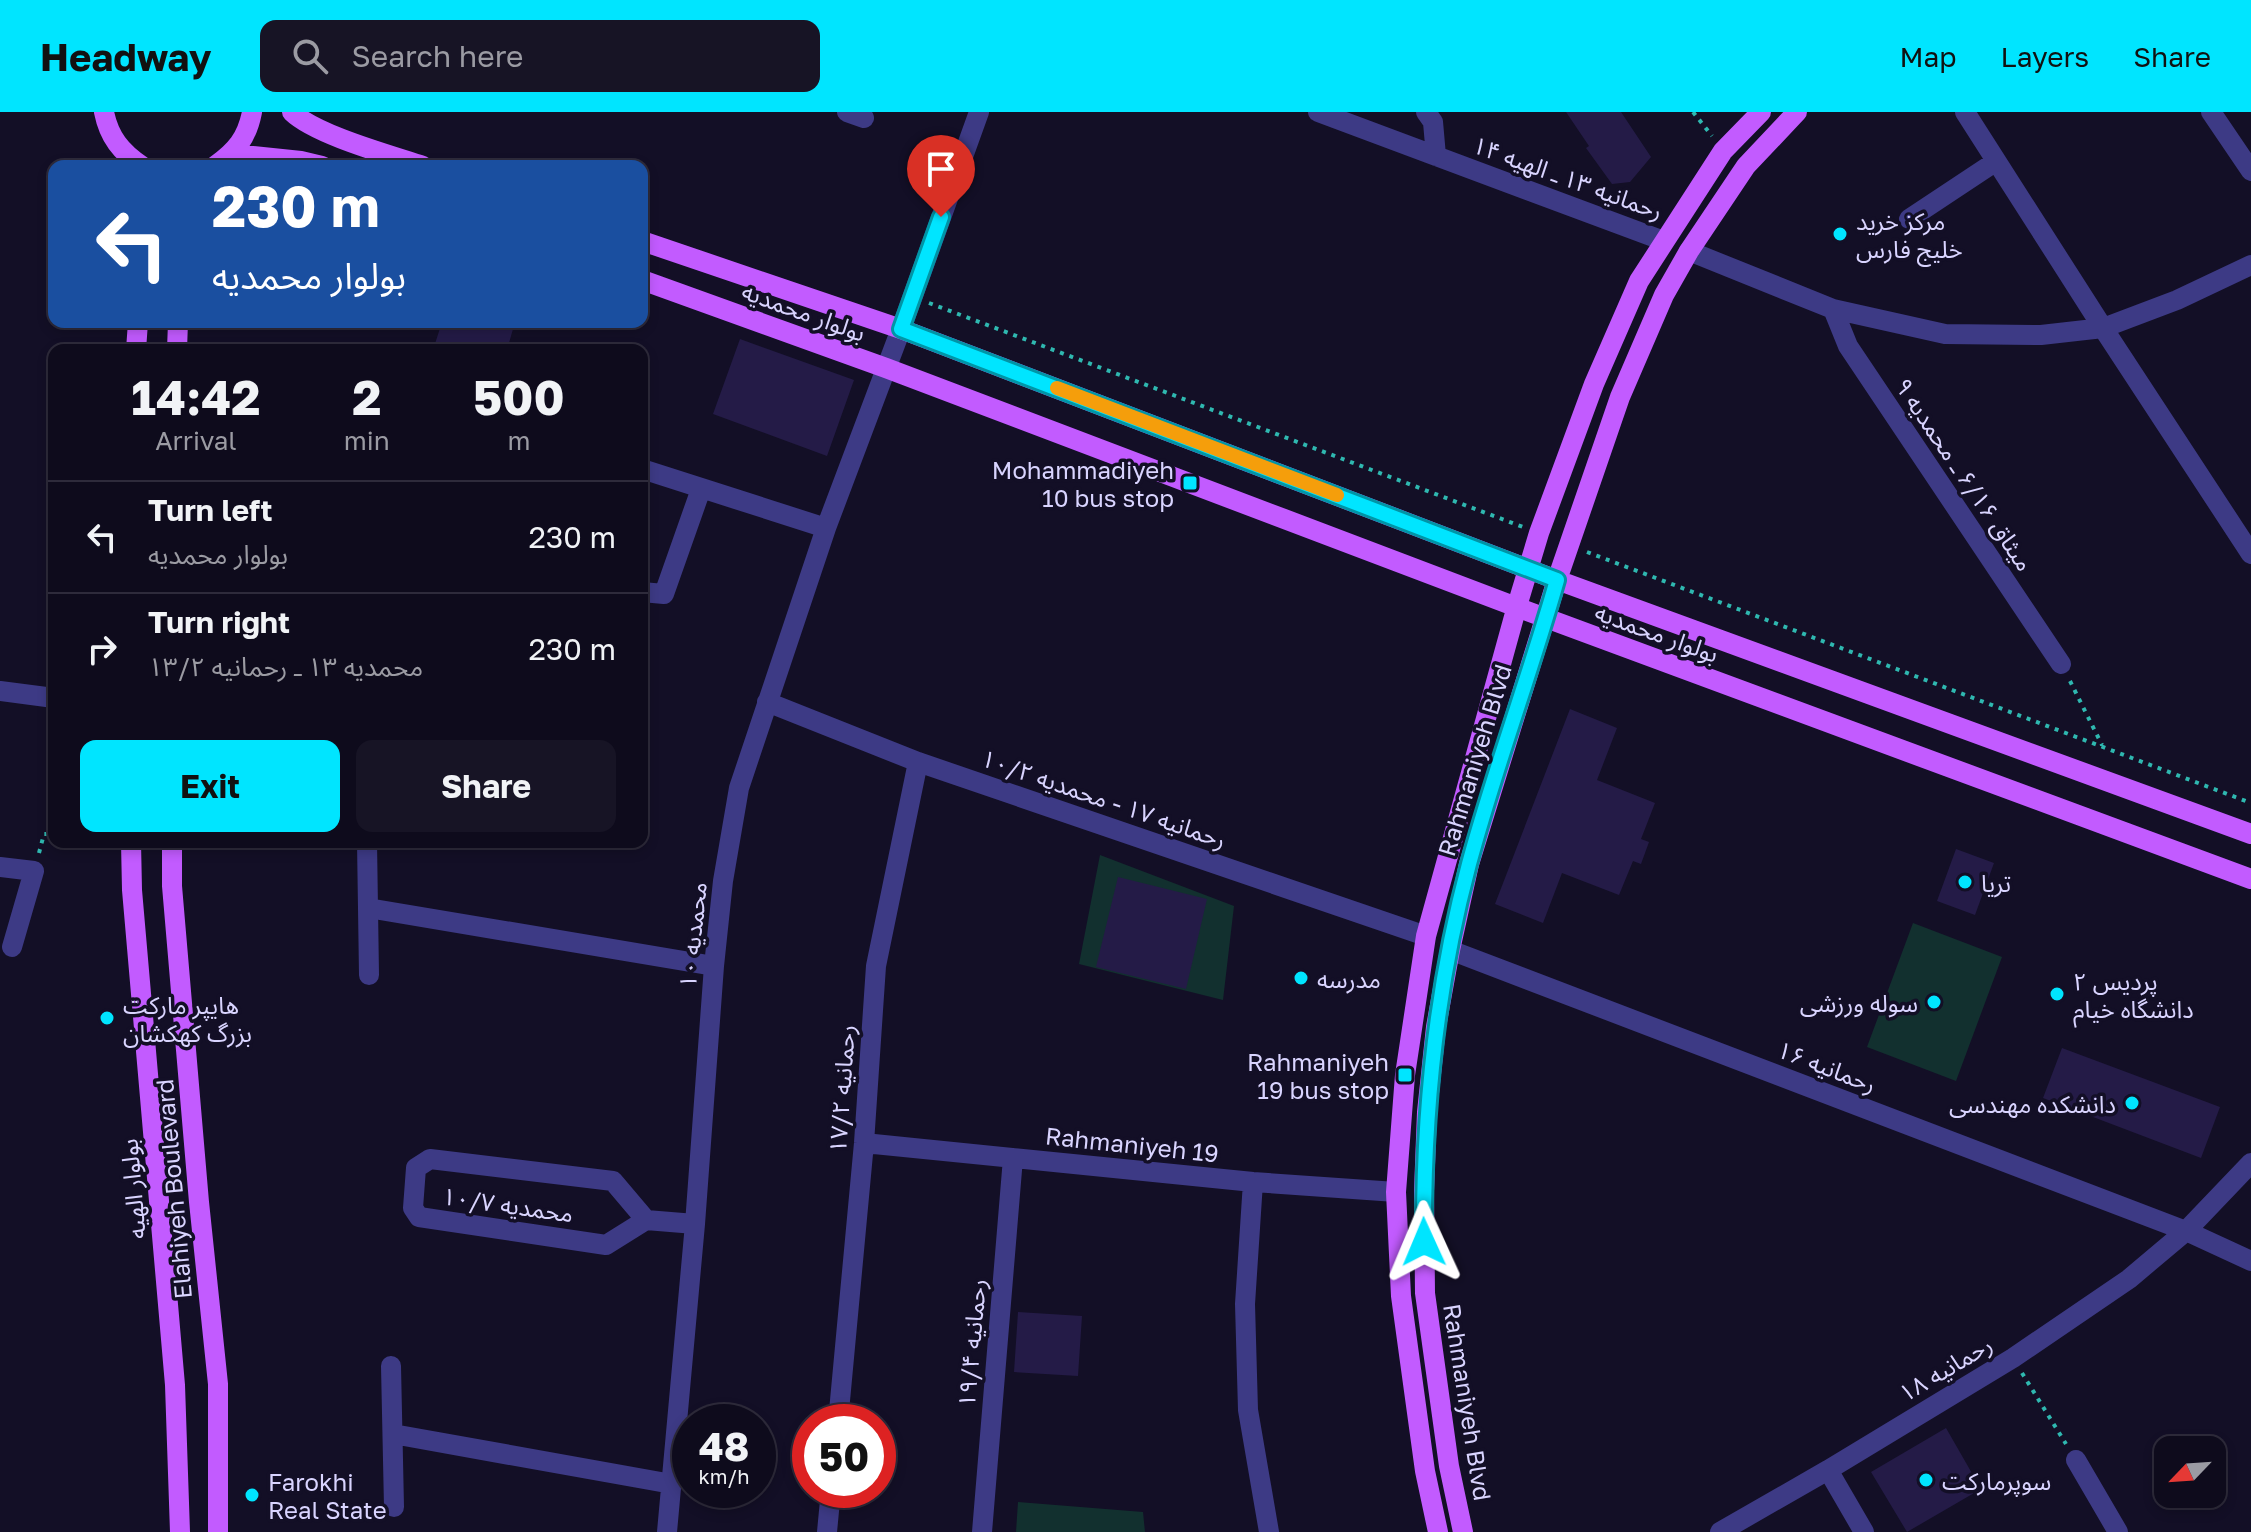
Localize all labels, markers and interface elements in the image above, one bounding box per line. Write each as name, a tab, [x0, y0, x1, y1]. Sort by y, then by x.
search box	[260, 20, 820, 92]
text: Headway	[40, 34, 212, 79]
icon: search	[288, 34, 332, 78]
text: Search here	[352, 38, 523, 74]
text: Map	[1899, 40, 1957, 73]
text: Layers	[2001, 40, 2089, 73]
text: Share	[2133, 40, 2211, 73]
street label: رحمانیه ۱۳ ـ الهیه ۱۴	[1469, 129, 1667, 226]
pin	[907, 135, 975, 217]
icon: arrive	[919, 147, 963, 191]
text: 230 m	[212, 172, 380, 239]
icon: left	[80, 192, 184, 296]
place label: مرکز خرید خلیج فارس	[1856, 206, 1963, 267]
marker: مرکز خرید خلیج فارس	[1831, 225, 1849, 243]
text: بولوار محمدیه	[212, 254, 406, 297]
street label: بولوار محمدیه	[738, 275, 870, 348]
text: 14:42	[131, 368, 261, 426]
text: 2	[352, 368, 381, 426]
text: 500	[473, 368, 565, 426]
street label: میثاق ۶/۱۶ ـ محمدیه ۹	[1890, 372, 2040, 576]
text: Arrival	[155, 425, 237, 456]
text: min	[344, 425, 390, 456]
text: m	[507, 425, 530, 456]
place label: Mohammadiyeh 10 bus stop	[992, 455, 1174, 512]
marker: Mohammadiyeh 10 bus stop	[1181, 474, 1199, 492]
text: Turn left	[148, 492, 273, 528]
icon: left	[80, 515, 124, 559]
text: 230 m	[528, 519, 616, 555]
text: بولوار محمدیه	[148, 539, 288, 570]
street label: بولوار محمدیه	[1591, 596, 1723, 669]
text: Turn right	[148, 604, 290, 640]
icon: right	[80, 627, 124, 671]
text: 230 m	[528, 631, 616, 667]
text: محمدیه ۱۳ ـ رحمانیه ۱۳/۲	[148, 651, 423, 682]
street label: Rahmaniyeh Blvd	[1431, 661, 1517, 859]
button: Exit	[80, 740, 340, 832]
button: Share	[356, 740, 616, 832]
street label: رحمانیه ۱۷ - محمدیه ۱۰/۲	[978, 743, 1230, 854]
place label: تریا	[1981, 868, 2011, 898]
marker: تریا	[1956, 873, 1974, 891]
street label: محمدیه ۱۰	[672, 880, 712, 990]
place label: مدرسه	[1317, 964, 1381, 994]
place label: پردیس ۲ دانشگاه خیام	[2073, 966, 2194, 1028]
marker: مدرسه	[1292, 969, 1310, 987]
marker: پردیس ۲ دانشگاه خیام	[2048, 985, 2066, 1003]
place label: سوله ورزشی	[1800, 988, 1918, 1018]
place label: هایپر مارکت بزرگ کهکشان	[123, 990, 252, 1048]
marker: سوله ورزشی	[1925, 993, 1943, 1011]
marker: هایپر مارکت بزرگ کهکشان	[98, 1009, 116, 1027]
street label: رحمانیه ۱۷/۲	[822, 1024, 861, 1154]
street label: رحمانیه ۱۶	[1773, 1034, 1880, 1099]
place label: Rahmaniyeh 19 bus stop	[1247, 1047, 1389, 1104]
marker: Rahmaniyeh 19 bus stop	[1396, 1066, 1414, 1084]
street label: Elahiyeh Boulevard	[149, 1078, 197, 1300]
place label: دانشکده مهندسی	[1949, 1089, 2116, 1118]
marker: دانشکده مهندسی	[2123, 1094, 2141, 1112]
street label: Rahmaniyeh 19	[1044, 1120, 1220, 1168]
street label: بولوار الهیه	[113, 1138, 152, 1240]
street label: محمدیه ۱۰/۷	[441, 1180, 575, 1228]
position arrow	[1382, 1200, 1466, 1284]
street label: رحمانیه ۱۹/۴	[951, 1278, 992, 1408]
street label: Rahmaniyeh Blvd	[1438, 1301, 1498, 1503]
street label: رحمانیه ۱۸	[1893, 1329, 1997, 1408]
speed limit sign: 50	[792, 1404, 896, 1508]
text: 48	[699, 1422, 749, 1470]
north arrow	[2154, 1436, 2226, 1508]
map controls	[2154, 1436, 2226, 1508]
text: km/h	[699, 1464, 749, 1488]
place label: سوپرمارکت	[1942, 1466, 2051, 1497]
place label: Farokhi Real State	[268, 1467, 387, 1524]
marker: سوپرمارکت	[1917, 1471, 1935, 1489]
marker: Farokhi Real State	[243, 1486, 261, 1504]

